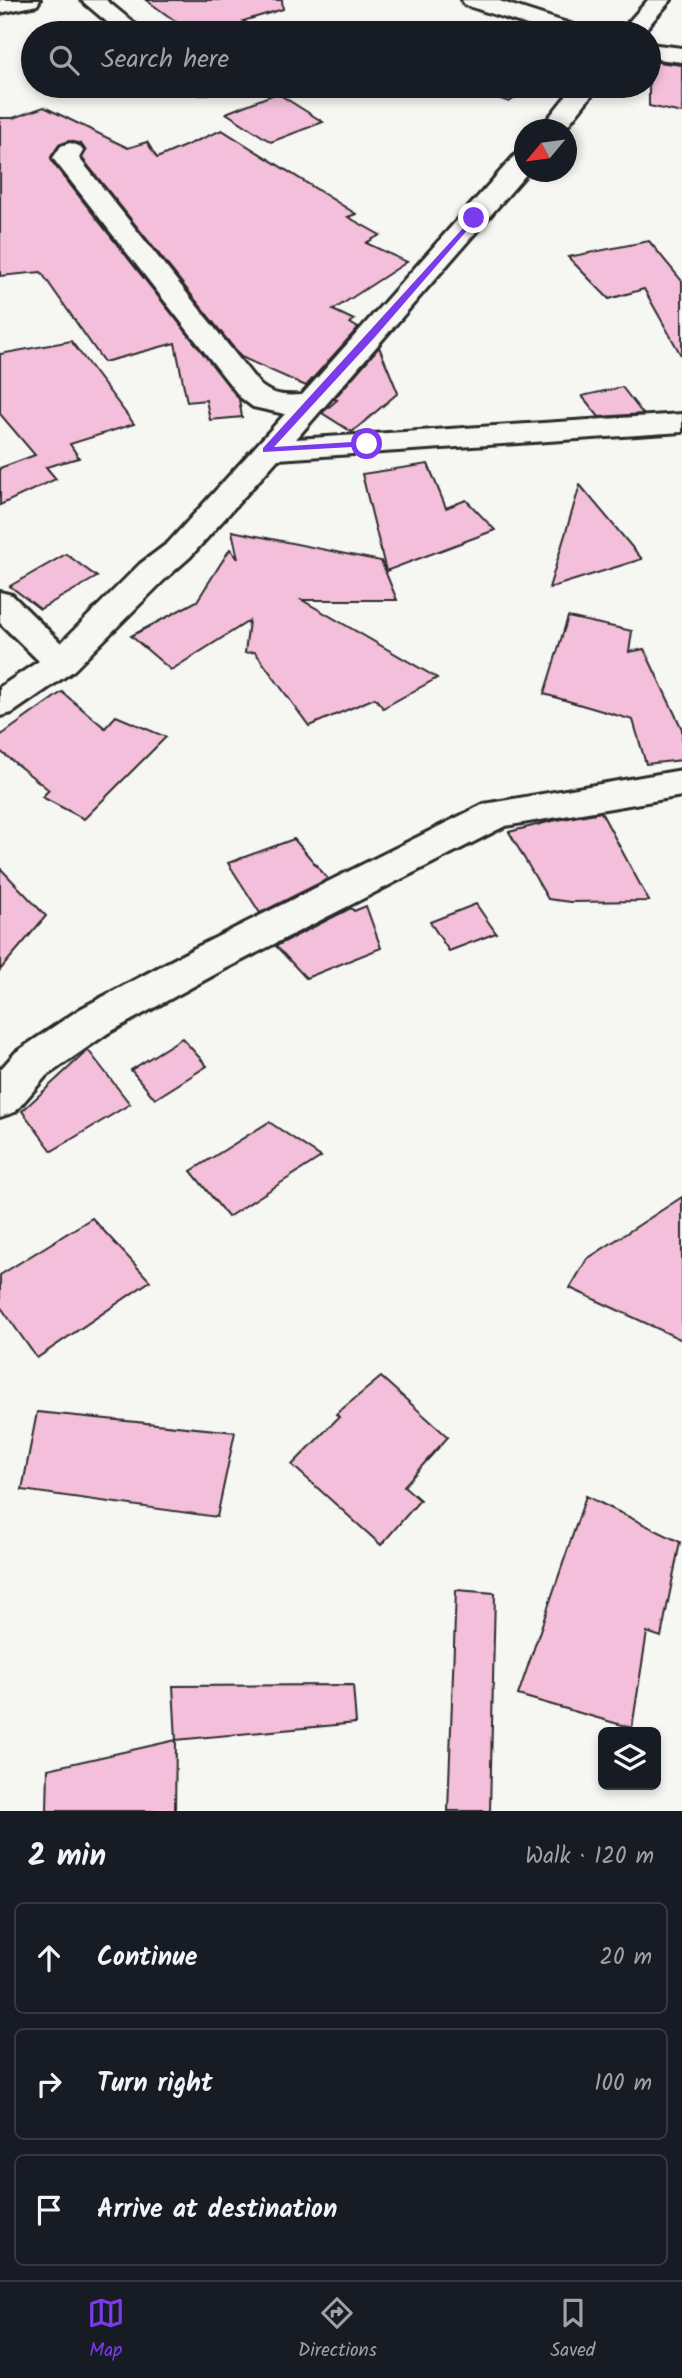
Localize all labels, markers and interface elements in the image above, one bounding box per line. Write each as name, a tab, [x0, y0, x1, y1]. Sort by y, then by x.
search box	[21, 21, 661, 98]
text: Search here	[101, 39, 229, 81]
icon: search	[45, 41, 83, 79]
north arrow	[514, 119, 577, 182]
route end	[458, 202, 489, 233]
route start	[351, 428, 382, 459]
map controls	[598, 1727, 661, 1790]
button: layers	[598, 1727, 661, 1790]
text: 2 min	[28, 1833, 106, 1881]
text: Walk · 120 m	[525, 1839, 654, 1875]
text: Continue	[97, 1937, 198, 1979]
icon: ahead	[30, 1939, 68, 1977]
text: 20 m	[600, 1940, 652, 1976]
text: Turn right	[97, 2063, 213, 2105]
icon: right	[30, 2065, 68, 2103]
text: 100 m	[594, 2066, 652, 2102]
text: Arrive at destination	[97, 2189, 337, 2231]
icon: arrive	[30, 2191, 68, 2229]
tab: Map	[87, 2294, 125, 2366]
tab: Directions	[298, 2294, 377, 2366]
tab: Saved	[550, 2294, 595, 2366]

